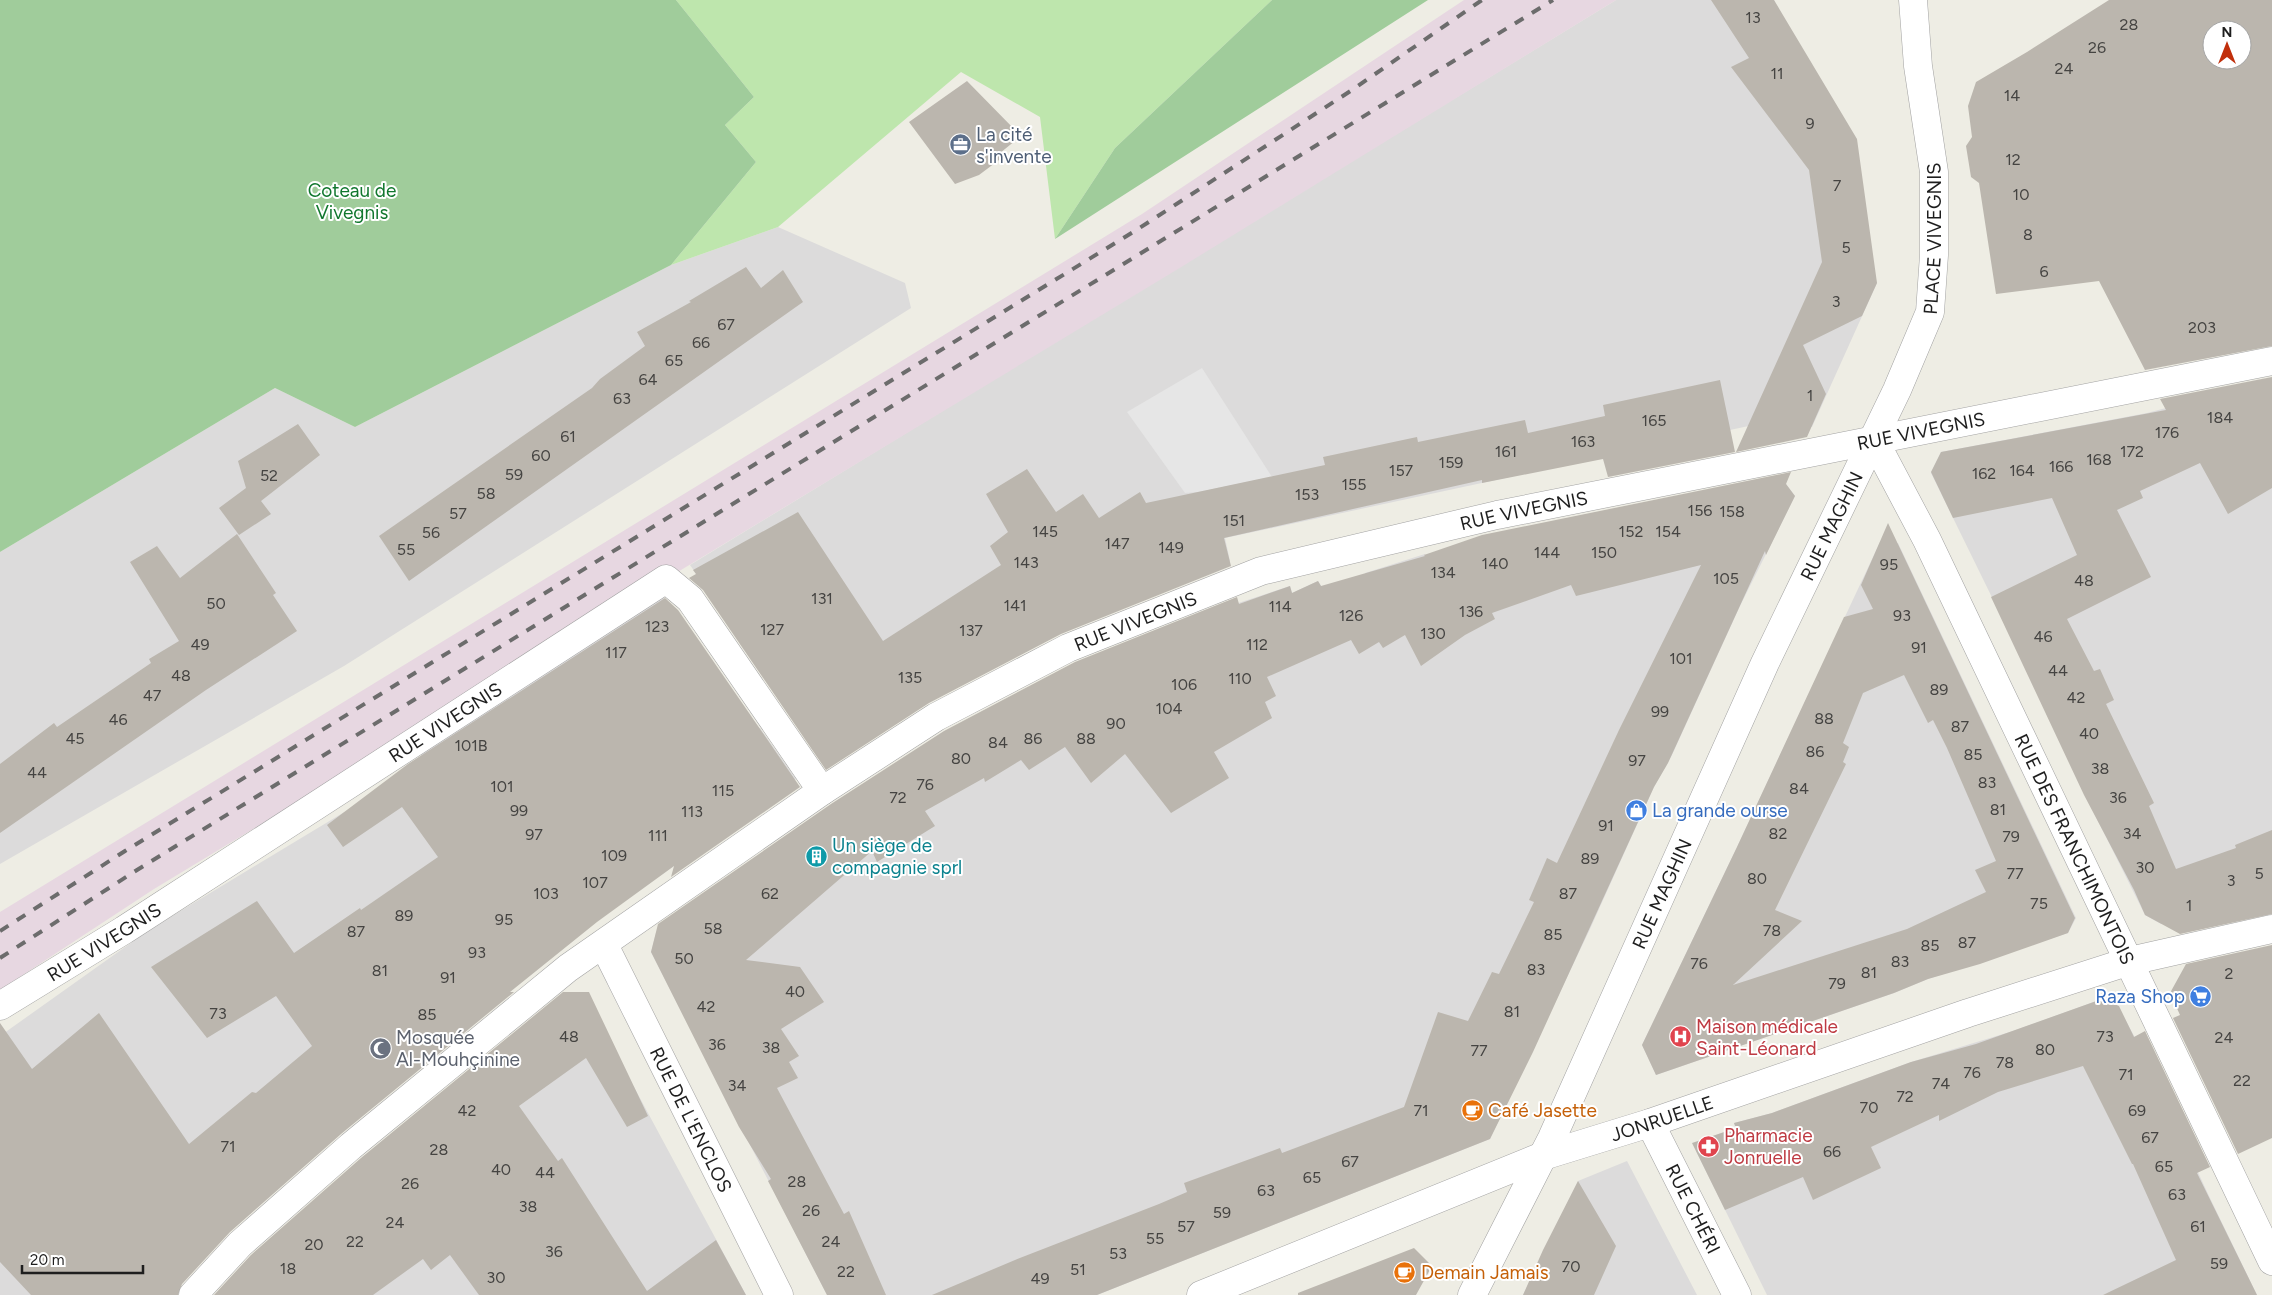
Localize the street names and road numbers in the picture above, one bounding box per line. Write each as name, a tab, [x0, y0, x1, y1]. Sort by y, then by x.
street label: PLACE VIVEGNIS	[1918, 161, 1946, 315]
street label: RUE VIVEGNIS	[1855, 407, 1987, 455]
street label: RUE MAGHIN	[1795, 468, 1867, 584]
street label: RUE VIVEGNIS	[1457, 486, 1590, 535]
street label: RUE VIVEGNIS	[1071, 586, 1200, 656]
street label: RUE VIVEGNIS	[384, 677, 506, 767]
street label: RUE DES FRANCHIMONTOIS	[2010, 730, 2140, 968]
street label: RUE MAGHIN	[1627, 835, 1696, 952]
street label: RUE VIVEGNIS	[43, 898, 165, 986]
street label: RUE DE L'ENCLOS	[645, 1043, 737, 1196]
street label: JONRUELLE	[1608, 1090, 1716, 1146]
street label: RUE CHÉRI	[1661, 1160, 1726, 1257]

